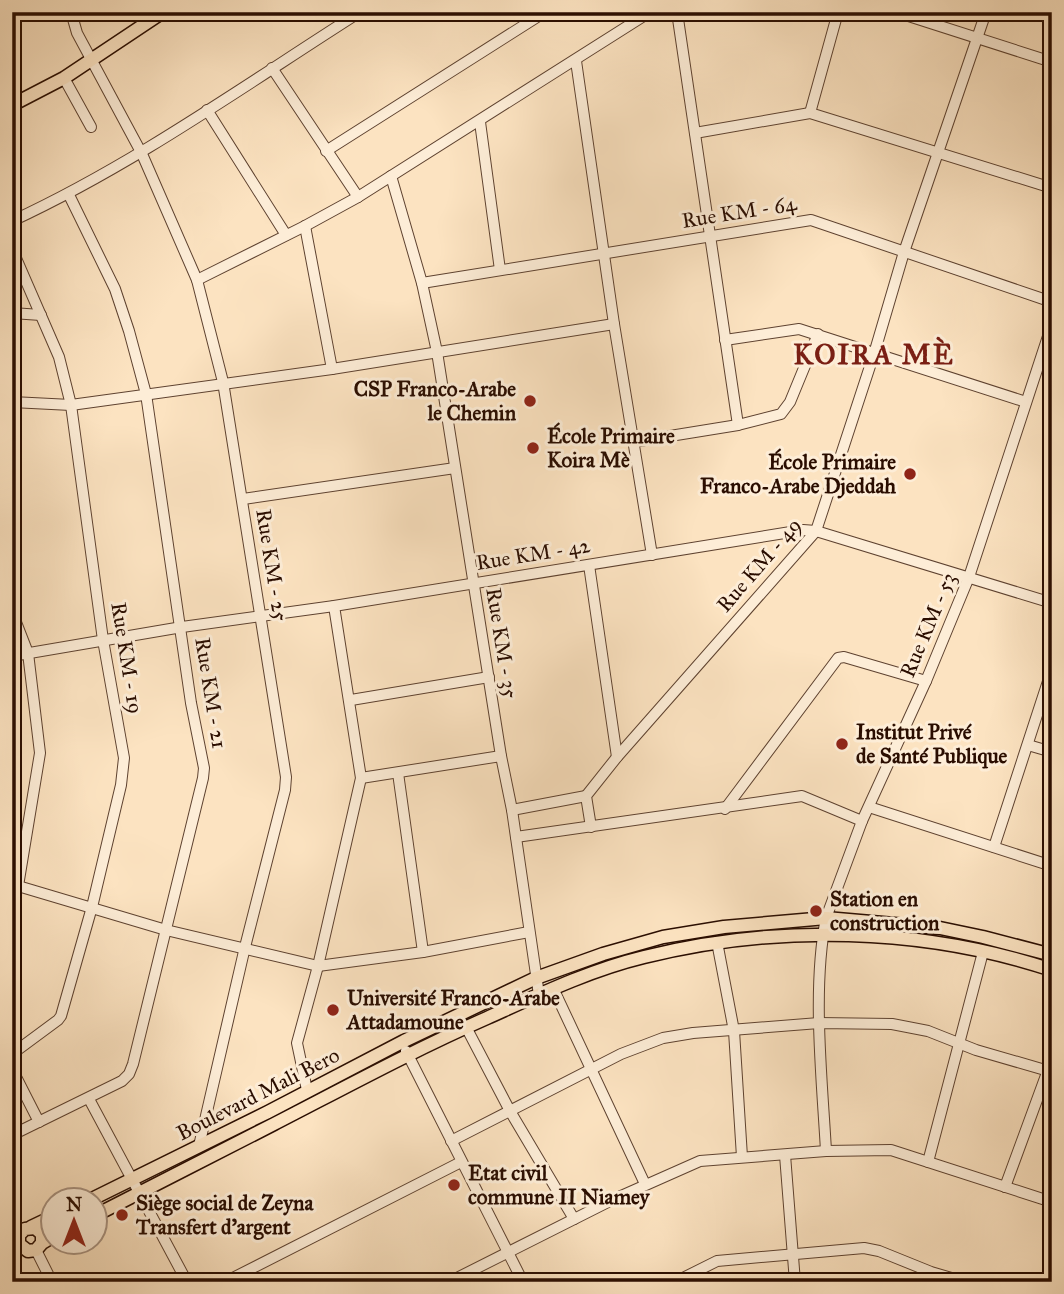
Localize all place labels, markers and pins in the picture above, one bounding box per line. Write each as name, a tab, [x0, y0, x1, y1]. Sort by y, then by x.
place label: CSP Franco-Arabe le Chemin	[354, 376, 517, 426]
marker: CSP Franco-Arabe le Chemin	[522, 393, 538, 409]
place label: École Primaire Koira Mè	[547, 422, 675, 473]
marker: École Primaire Koira Mè	[525, 440, 541, 456]
place label: École Primaire Franco-Arabe Djeddah	[700, 448, 896, 499]
marker: École Primaire Franco-Arabe Djeddah	[902, 466, 918, 482]
place label: Institut Privé de Santé Publique	[856, 719, 1008, 769]
marker: Institut Privé de Santé Publique	[834, 736, 850, 752]
place label: Station en construction	[830, 886, 940, 936]
marker: Station en construction	[808, 903, 824, 919]
place label: Université Franco-Arabe Attadamoune	[345, 985, 560, 1035]
marker: Université Franco-Arabe Attadamoune	[325, 1002, 341, 1018]
place label: Etat civil commune II Niamey	[468, 1160, 651, 1210]
marker: Etat civil commune II Niamey	[446, 1177, 462, 1193]
place label: Siège social de Zeyna Transfert d'argent	[135, 1190, 314, 1240]
marker: Siège social de Zeyna Transfert d'argent	[114, 1207, 130, 1223]

